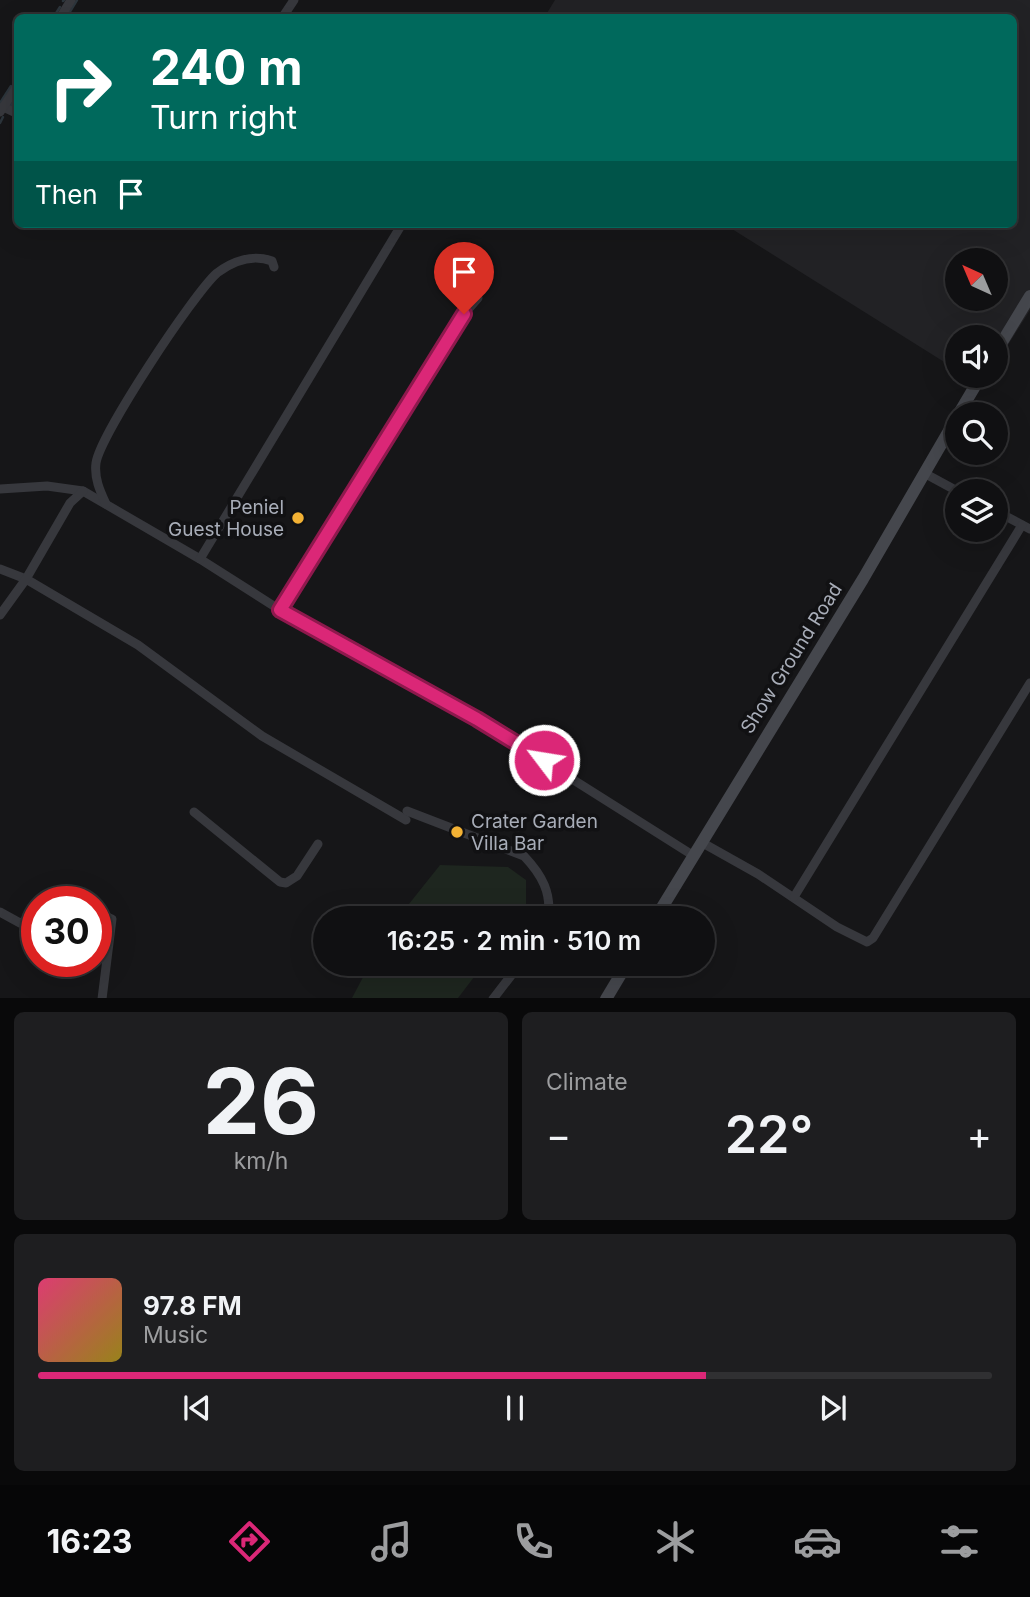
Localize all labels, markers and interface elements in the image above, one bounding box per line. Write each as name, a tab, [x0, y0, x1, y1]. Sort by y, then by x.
text: 240 m	[150, 38, 303, 97]
icon: right	[35, 42, 126, 133]
text: Turn right	[150, 98, 297, 137]
icon: arrive	[112, 175, 150, 213]
text: Then	[35, 179, 98, 210]
pin	[434, 242, 494, 314]
north arrow	[945, 248, 1008, 312]
map controls	[945, 248, 1008, 542]
icon: arrive	[445, 253, 483, 291]
button: sound	[945, 325, 1008, 388]
button: search	[945, 402, 1008, 465]
button: layers	[945, 479, 1008, 542]
place label: Peniel Guest House	[168, 496, 284, 541]
marker: Peniel Guest House	[290, 510, 306, 526]
street label: Show Ground Road	[736, 579, 847, 738]
position arrow	[507, 723, 581, 797]
place label: Crater Garden Villa Bar	[471, 810, 598, 855]
marker: Crater Garden Villa Bar	[449, 824, 465, 840]
speed limit sign: 30	[21, 886, 112, 977]
text: 16:25 · 2 min · 510 m	[387, 925, 641, 956]
text: 26	[203, 1046, 319, 1156]
text: Climate	[546, 1068, 628, 1096]
text: 22°	[725, 1103, 813, 1166]
text: −	[546, 1112, 571, 1158]
text: +	[967, 1112, 992, 1158]
text: km/h	[234, 1147, 288, 1175]
text: 97.8 FM	[143, 1290, 242, 1321]
text: Music	[143, 1321, 208, 1349]
icon: previous	[178, 1389, 216, 1427]
icon: pause	[496, 1389, 534, 1427]
icon: next	[814, 1389, 852, 1427]
icon: directions	[225, 1517, 274, 1566]
icon: music	[367, 1517, 416, 1566]
icon: phone	[509, 1517, 558, 1566]
icon: climate	[651, 1517, 700, 1566]
icon: car	[793, 1517, 842, 1566]
icon: filters	[935, 1517, 984, 1566]
text: 16:23	[46, 1522, 133, 1561]

